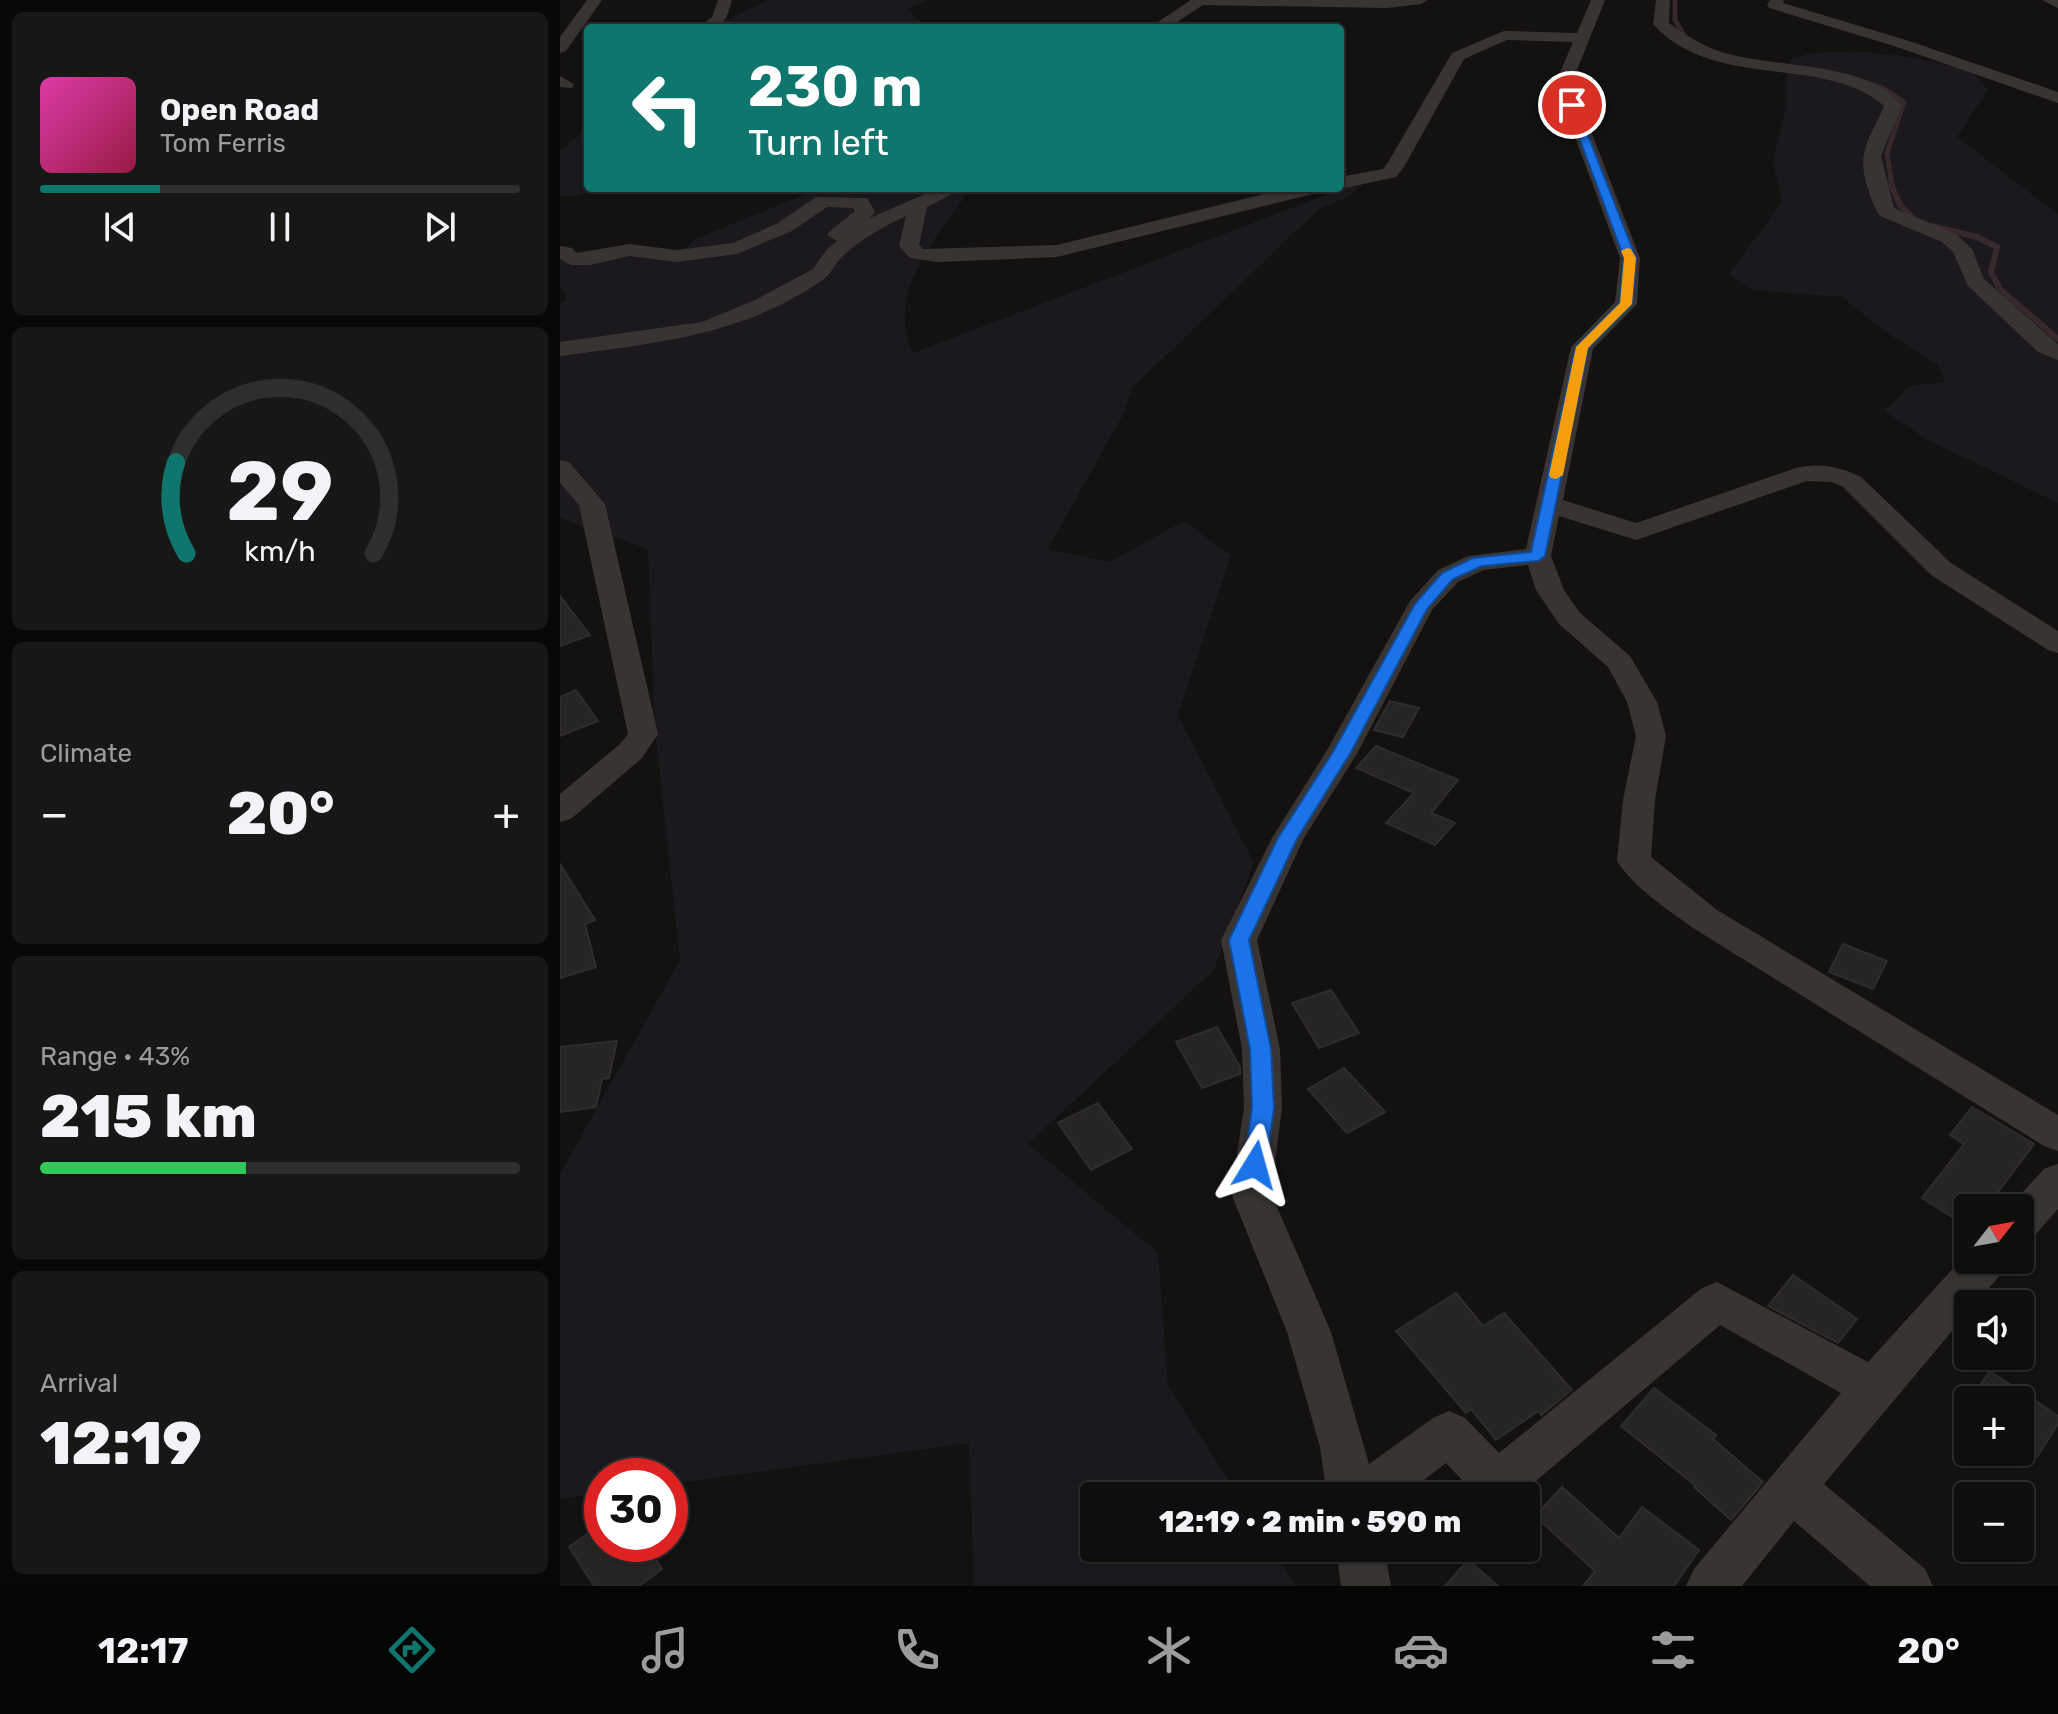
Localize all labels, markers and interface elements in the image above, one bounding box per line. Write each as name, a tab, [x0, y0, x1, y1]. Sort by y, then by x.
text: 230 m	[748, 54, 923, 120]
icon: left	[616, 56, 720, 160]
pin	[1538, 71, 1606, 139]
icon: arrive	[1550, 83, 1594, 127]
text: Open Road	[160, 92, 319, 128]
text: Turn left	[748, 121, 889, 164]
text: Tom Ferris	[160, 128, 286, 159]
icon: previous	[98, 205, 142, 249]
icon: pause	[258, 205, 302, 249]
icon: next	[418, 205, 462, 249]
text: 29	[226, 442, 334, 541]
text: km/h	[244, 534, 316, 568]
text: Climate	[40, 738, 132, 769]
text: 20°	[227, 778, 334, 849]
text: −	[40, 788, 69, 840]
text: +	[493, 788, 520, 840]
text: Range · 43%	[40, 1041, 190, 1072]
text: 215 km	[40, 1081, 257, 1152]
position arrow	[1213, 1123, 1297, 1207]
north arrow	[1954, 1194, 2034, 1274]
map controls	[1954, 1194, 2034, 1562]
button: sound	[1954, 1290, 2034, 1370]
text: Arrival	[40, 1368, 118, 1399]
button: +	[1954, 1386, 2034, 1466]
text: 12:19	[40, 1408, 202, 1479]
speed limit sign: 30	[584, 1458, 688, 1562]
button: −	[1954, 1482, 2034, 1562]
text: 12:19 · 2 min · 590 m	[1159, 1504, 1461, 1540]
icon: directions	[384, 1622, 440, 1678]
icon: music	[637, 1622, 693, 1678]
icon: phone	[889, 1622, 945, 1678]
icon: climate	[1141, 1622, 1197, 1678]
icon: car	[1393, 1622, 1449, 1678]
icon: filters	[1645, 1622, 1701, 1678]
text: 12:17	[98, 1629, 188, 1672]
text: 20°	[1897, 1629, 1960, 1672]

